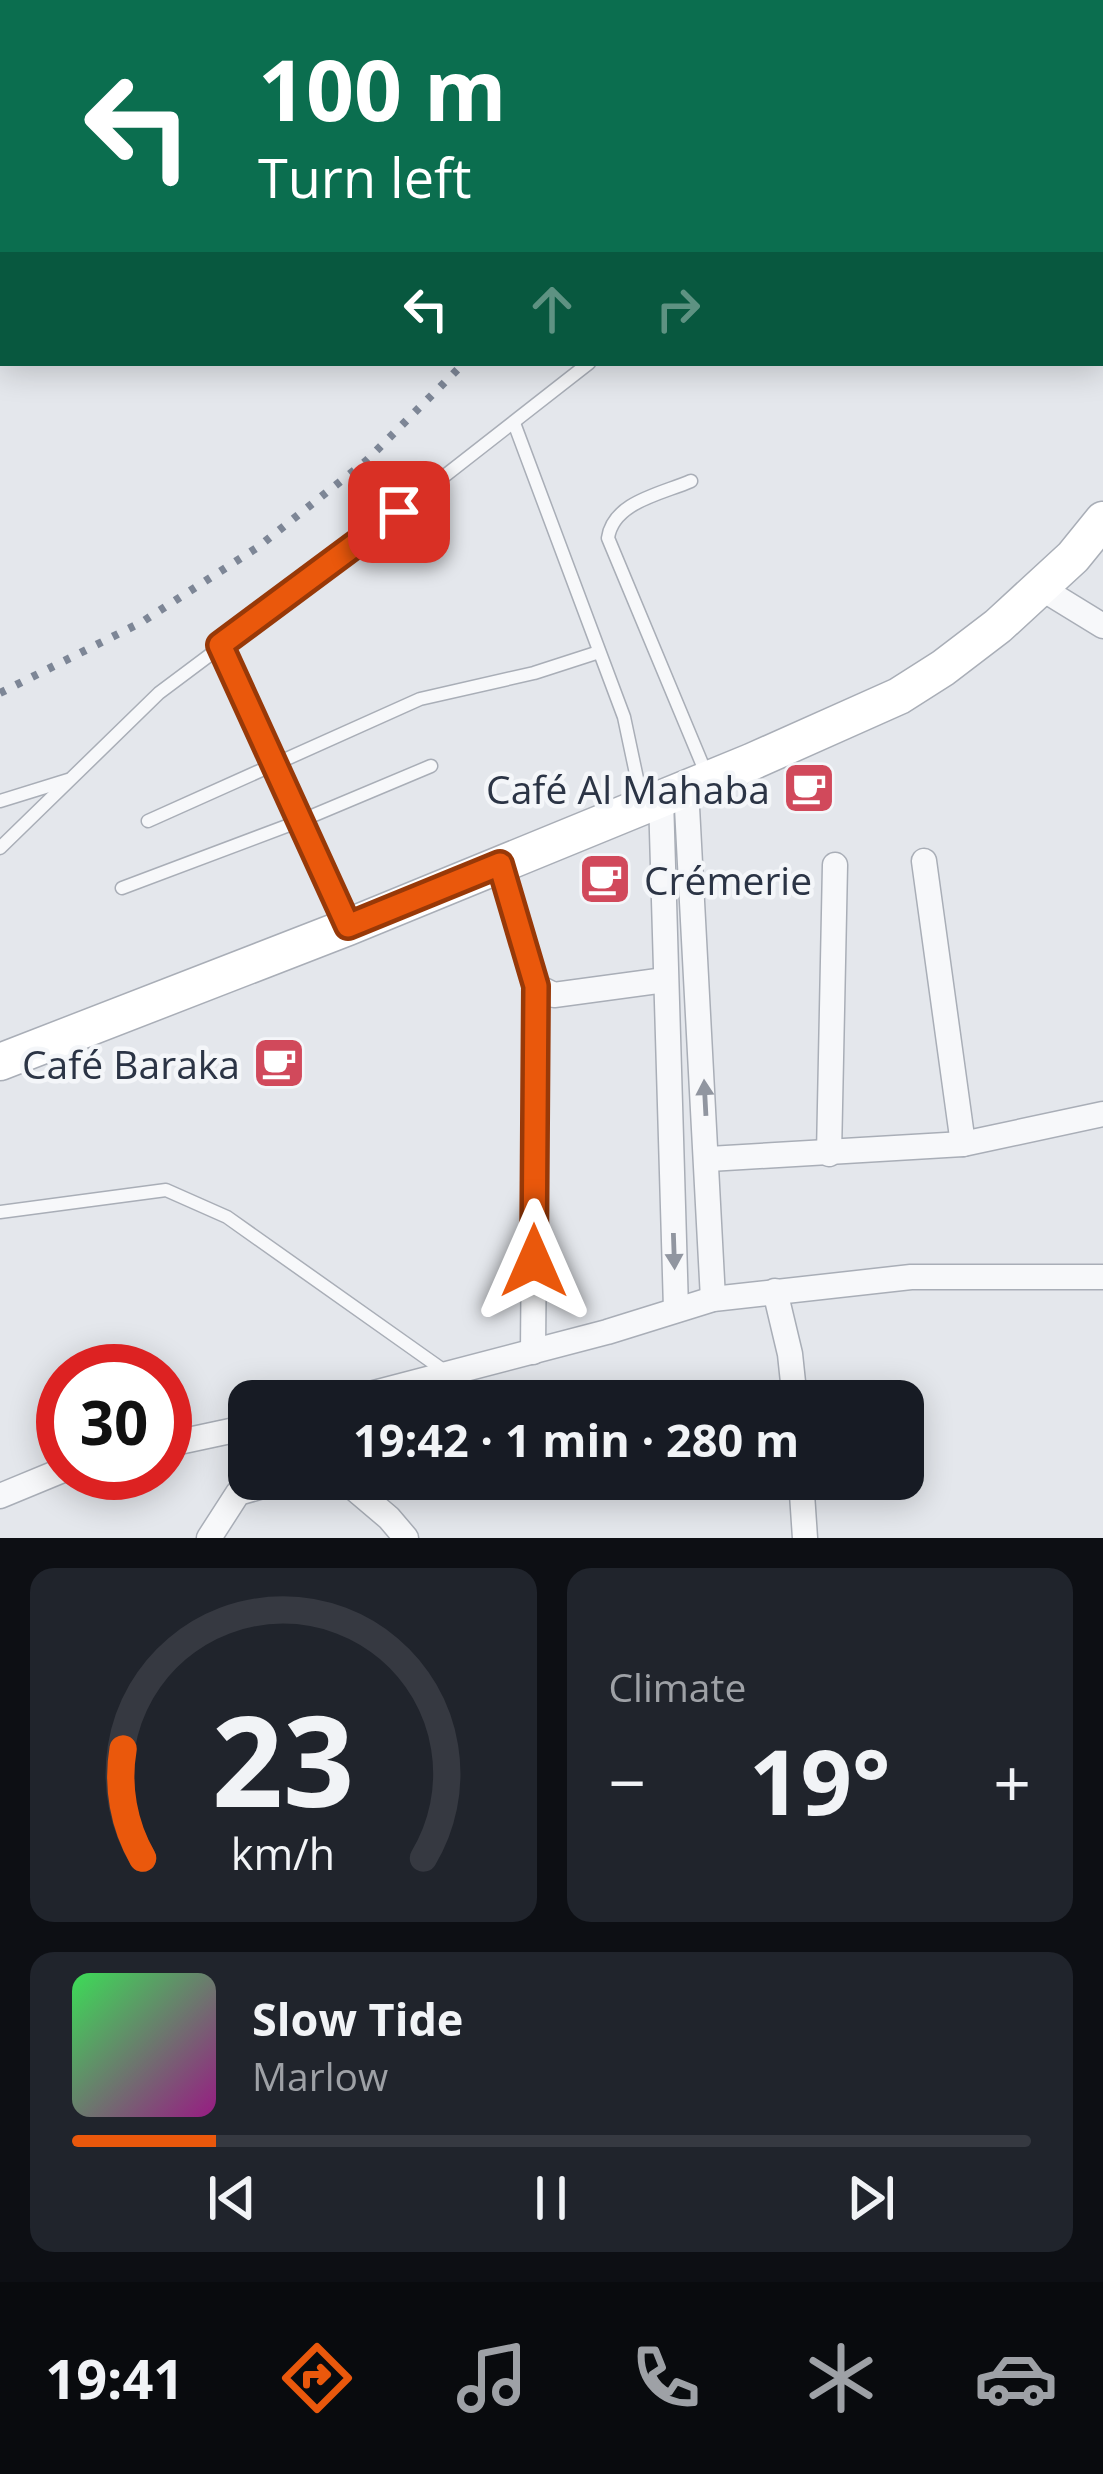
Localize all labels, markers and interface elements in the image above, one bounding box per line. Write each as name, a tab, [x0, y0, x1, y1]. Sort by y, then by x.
text: 100 m	[258, 31, 506, 146]
icon: left	[60, 48, 216, 204]
text: Turn left	[258, 140, 471, 214]
icon: left	[393, 276, 459, 342]
icon: ahead	[519, 276, 585, 342]
icon: right	[645, 276, 711, 342]
pin	[348, 461, 450, 563]
icon: arrive	[366, 479, 432, 545]
cafe icon: Café Al Mahaba	[781, 760, 837, 816]
place label: Café Al Mahaba	[486, 762, 770, 815]
cafe icon: Crémerie	[577, 851, 633, 907]
place label: Crémerie	[644, 853, 812, 906]
cafe icon: Café Baraka	[251, 1035, 307, 1091]
place label: Café Baraka	[22, 1037, 240, 1090]
one-way arrow	[695, 1078, 714, 1116]
position arrow	[471, 1198, 597, 1324]
one-way arrow	[665, 1233, 684, 1271]
speed limit sign: 30	[36, 1344, 192, 1500]
text: 19:42 · 1 min · 280 m	[353, 1409, 799, 1470]
text: Climate	[609, 1660, 746, 1713]
text: 23	[212, 1674, 355, 1844]
text: 19°	[749, 1719, 890, 1841]
text: −	[609, 1736, 646, 1826]
text: +	[993, 1736, 1031, 1826]
text: km/h	[231, 1824, 335, 1883]
text: Slow Tide	[252, 1988, 463, 2049]
text: Marlow	[252, 2049, 388, 2102]
icon: previous	[199, 2165, 265, 2231]
icon: pause	[518, 2165, 584, 2231]
icon: next	[838, 2165, 904, 2231]
icon: directions	[275, 2336, 359, 2420]
icon: music	[450, 2336, 534, 2420]
icon: phone	[624, 2336, 708, 2420]
icon: climate	[799, 2336, 883, 2420]
icon: car	[974, 2336, 1058, 2420]
text: 19:41	[45, 2341, 184, 2415]

